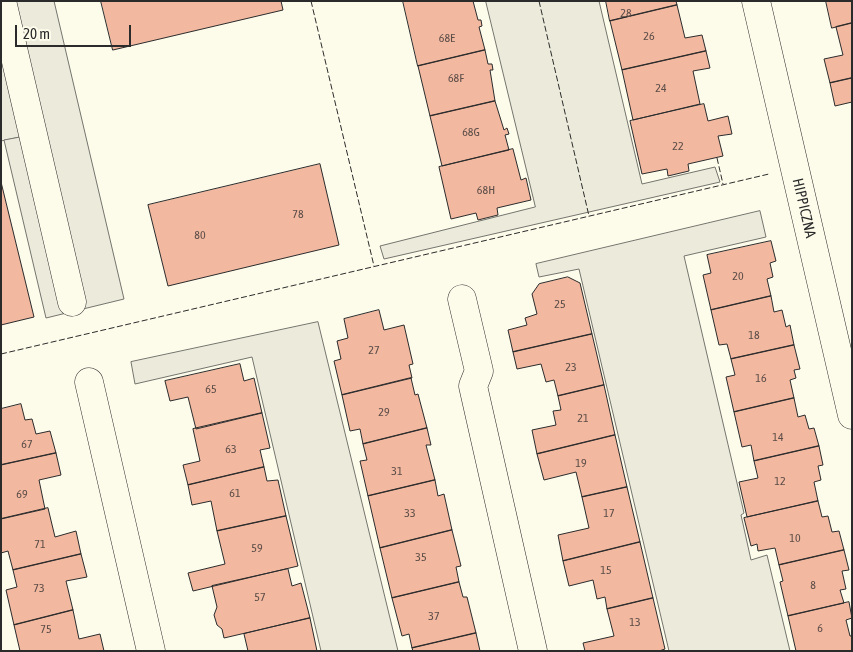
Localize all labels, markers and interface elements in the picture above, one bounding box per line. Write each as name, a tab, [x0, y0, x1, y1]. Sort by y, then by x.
house number: 28	[620, 6, 632, 20]
scale bar	[18, 15, 134, 47]
text: 20 m	[23, 25, 50, 42]
house number: 26	[643, 29, 655, 43]
house number: 68E	[439, 31, 455, 45]
house number: 68F	[448, 71, 464, 85]
house number: 24	[655, 81, 667, 95]
house number: 68G	[462, 125, 480, 139]
house number: 22	[672, 139, 684, 153]
street label: HIPPICZNA	[788, 176, 820, 240]
house number: 68H	[477, 183, 495, 197]
house number: 78	[292, 207, 304, 221]
house number: 80	[194, 228, 206, 242]
house number: 20	[732, 269, 744, 283]
house number: 25	[554, 297, 566, 311]
house number: 18	[748, 328, 760, 342]
house number: 27	[368, 343, 380, 357]
house number: 23	[565, 360, 577, 374]
house number: 16	[755, 371, 767, 385]
house number: 65	[205, 382, 217, 396]
house number: 29	[378, 405, 390, 419]
house number: 21	[577, 411, 589, 425]
house number: 14	[772, 430, 784, 444]
house number: 67	[21, 437, 33, 451]
house number: 63	[225, 442, 237, 456]
house number: 19	[575, 456, 587, 470]
house number: 31	[391, 464, 403, 478]
house number: 12	[774, 474, 786, 488]
house number: 61	[229, 486, 241, 500]
house number: 69	[16, 487, 28, 501]
house number: 33	[404, 506, 416, 520]
house number: 17	[603, 506, 615, 520]
house number: 10	[789, 531, 801, 545]
house number: 71	[34, 537, 46, 551]
house number: 59	[251, 541, 263, 555]
house number: 35	[415, 550, 427, 564]
house number: 15	[600, 563, 612, 577]
house number: 8	[810, 578, 816, 592]
house number: 73	[33, 581, 45, 595]
house number: 57	[254, 590, 266, 604]
house number: 37	[428, 609, 440, 623]
house number: 13	[629, 615, 641, 629]
house number: 6	[817, 621, 823, 635]
house number: 75	[40, 622, 52, 636]

